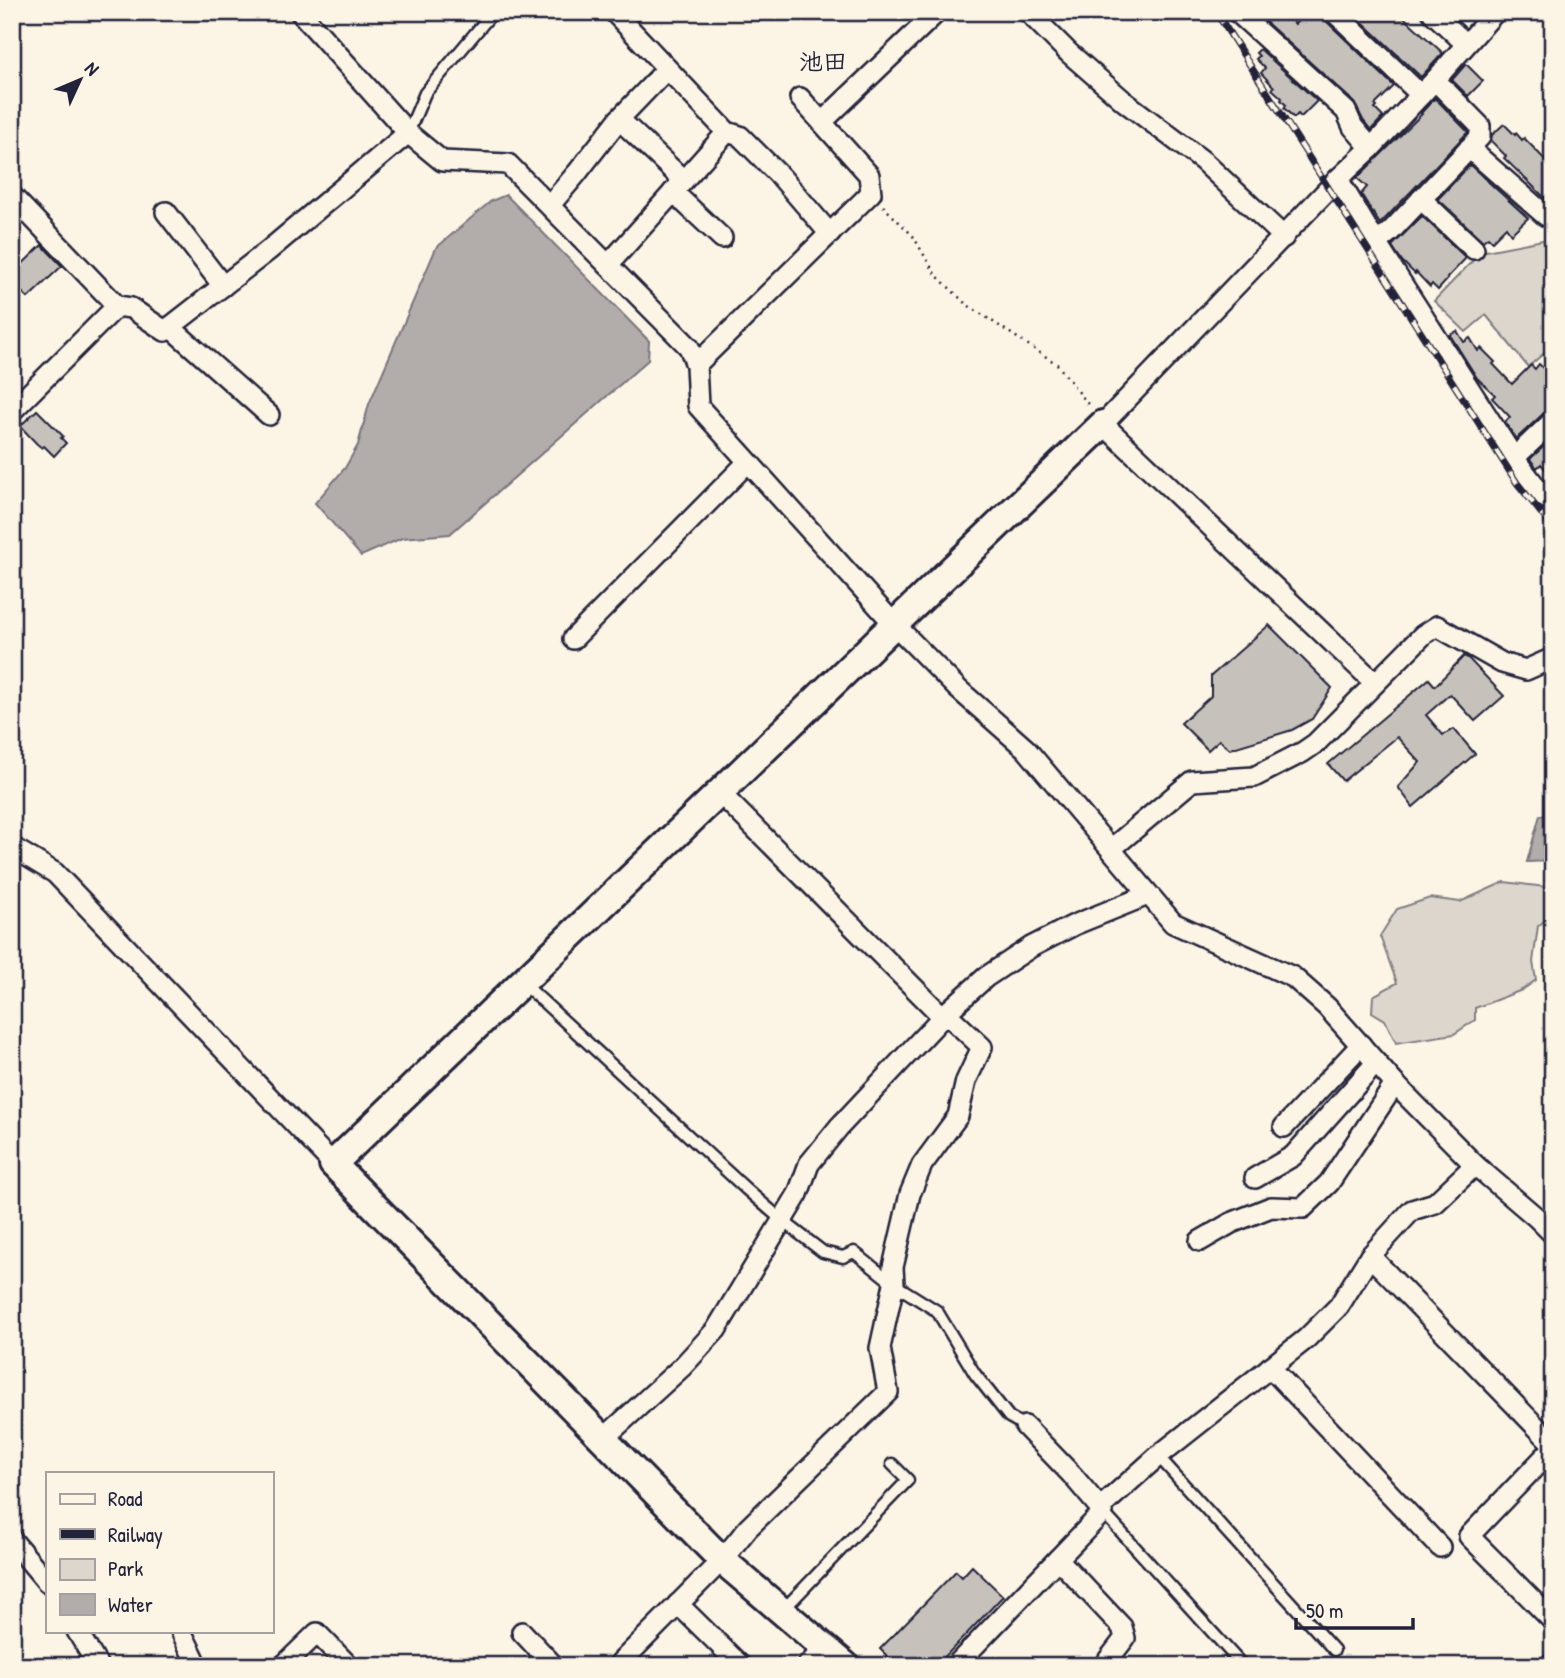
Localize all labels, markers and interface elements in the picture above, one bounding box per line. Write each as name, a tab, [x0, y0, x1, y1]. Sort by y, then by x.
district label: 池田	[799, 45, 847, 77]
north arrow	[46, 46, 116, 116]
text: N	[79, 56, 105, 81]
legend	[46, 1472, 273, 1632]
text: Road	[108, 1484, 142, 1513]
text: Railway	[108, 1520, 163, 1549]
text: Park	[108, 1554, 143, 1583]
scale bar	[1296, 1587, 1413, 1631]
text: Water	[108, 1590, 153, 1619]
text: 50 m	[1306, 1596, 1343, 1625]

